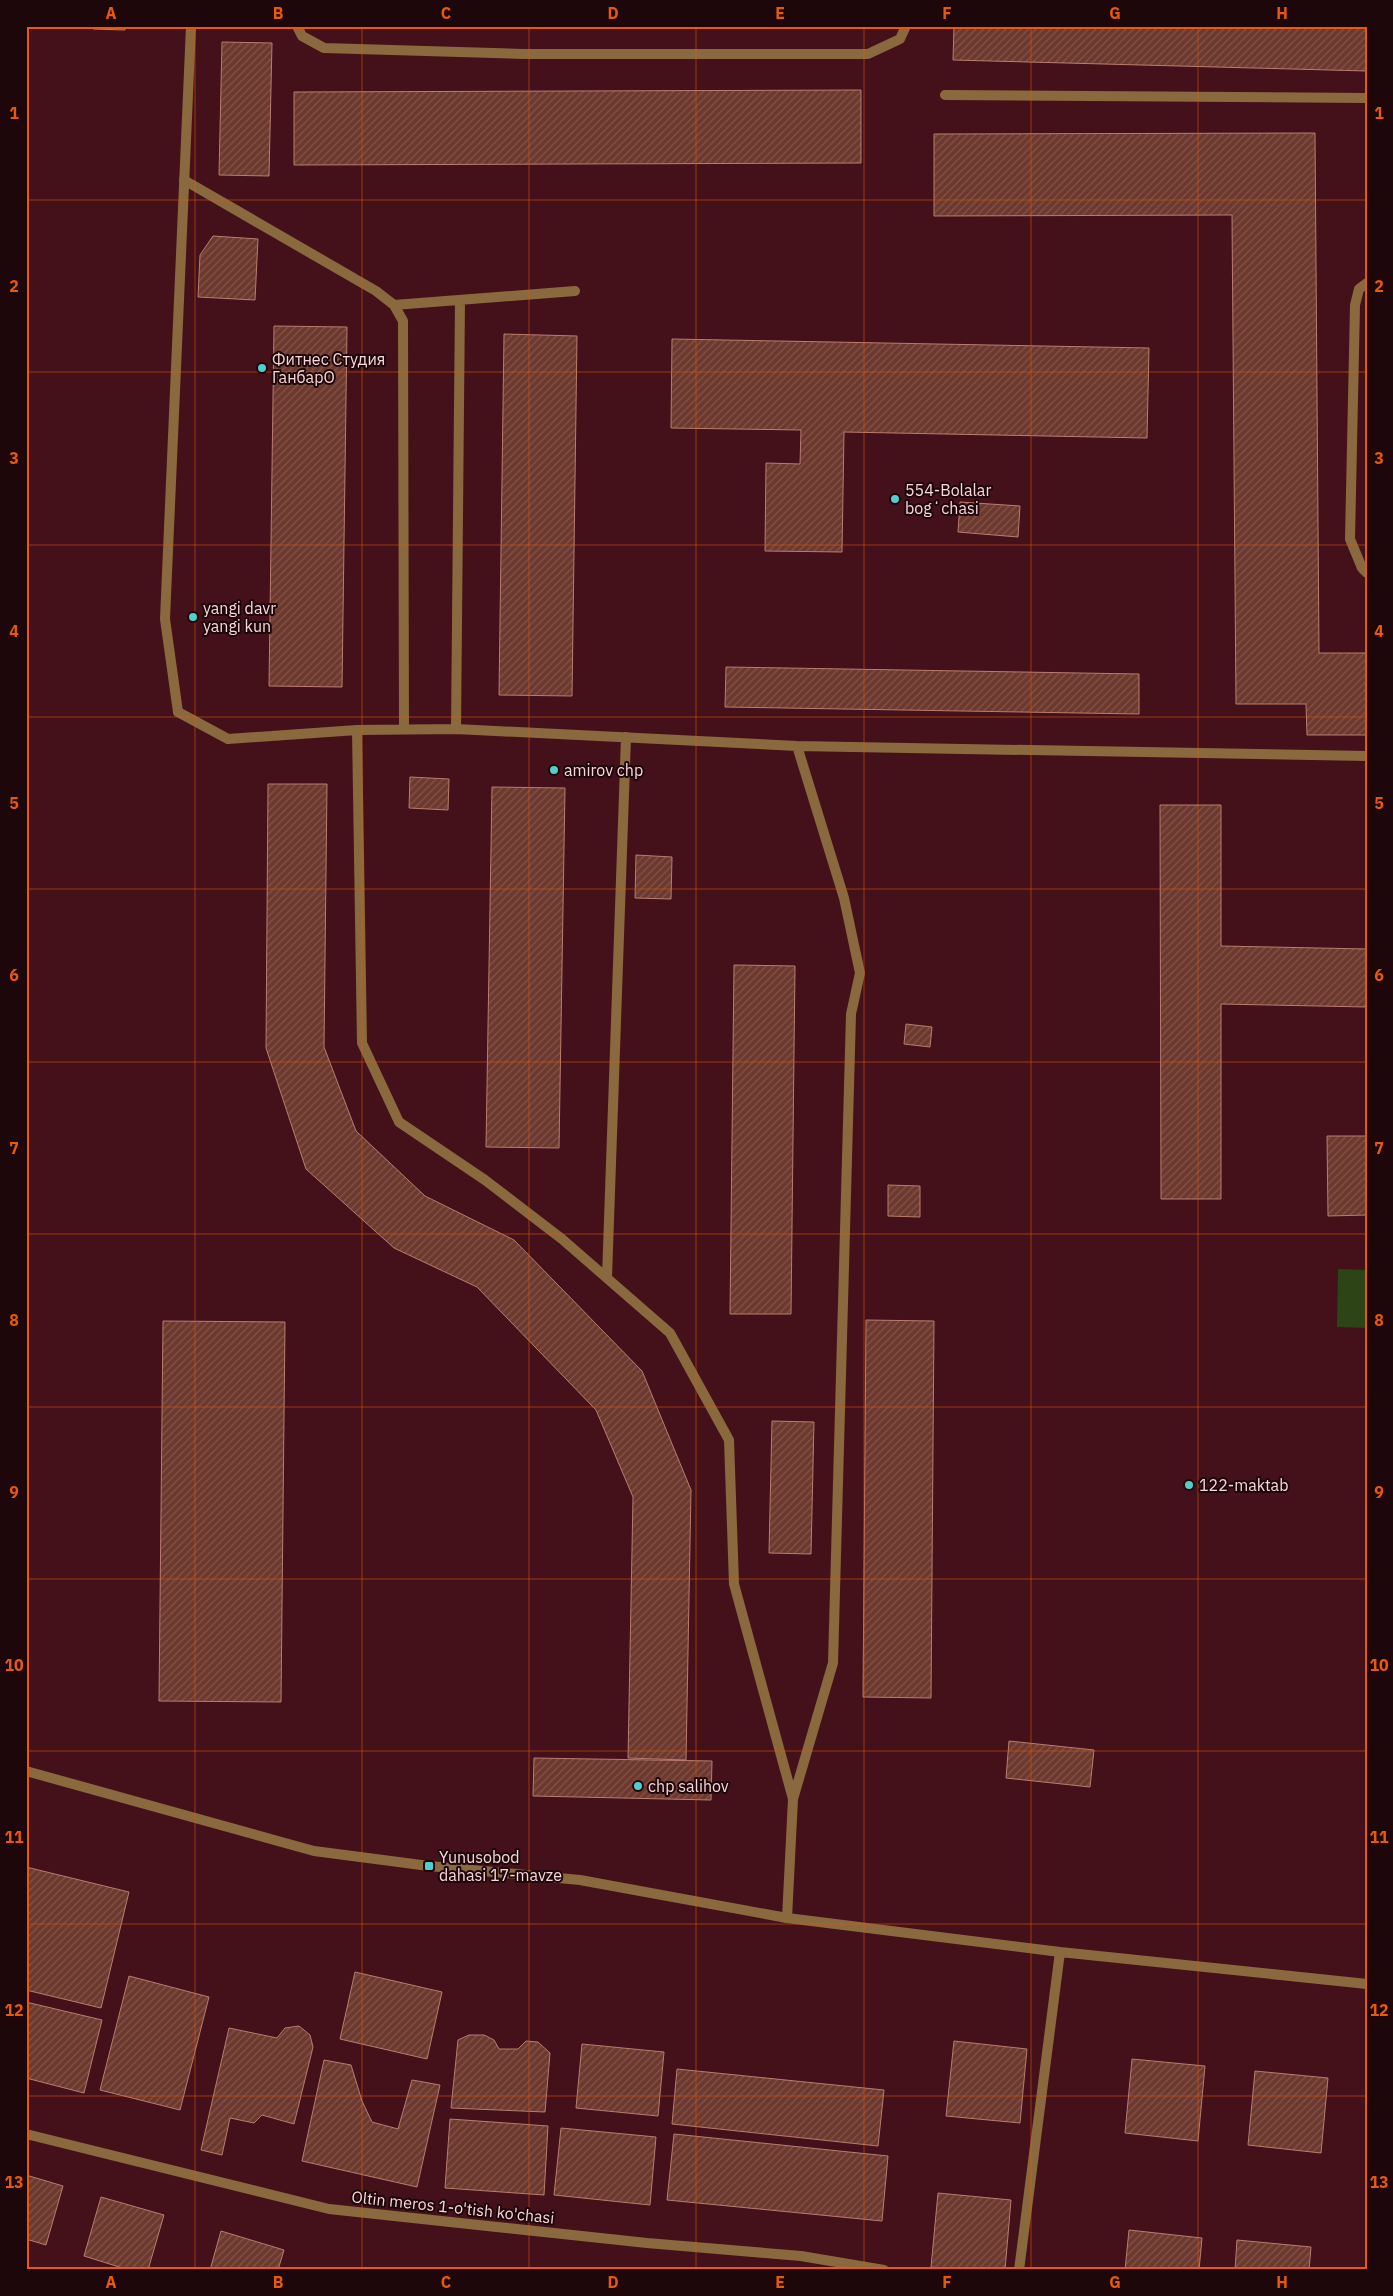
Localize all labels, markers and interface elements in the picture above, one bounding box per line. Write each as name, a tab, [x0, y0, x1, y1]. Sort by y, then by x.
text: A	[106, 3, 117, 23]
text: B	[273, 3, 284, 23]
text: C	[441, 3, 451, 23]
text: D	[607, 3, 619, 23]
text: E	[775, 3, 785, 23]
text: F	[942, 3, 952, 23]
text: G	[1109, 3, 1121, 23]
text: H	[1276, 3, 1288, 23]
text: 1	[9, 103, 19, 123]
text: 1	[1374, 103, 1384, 123]
text: 2	[9, 276, 19, 296]
text: 2	[1374, 276, 1384, 296]
place label: Фитнес Студия ГанбарО	[272, 349, 385, 387]
marker: Фитнес Студия ГанбарО	[256, 362, 268, 374]
text: 3	[9, 448, 19, 468]
text: 3	[1374, 448, 1384, 468]
place label: 554-Bolalar bogʻchasi	[905, 480, 991, 518]
marker: 554-Bolalar bogʻchasi	[889, 493, 901, 505]
place label: yangi davr yangi kun	[203, 598, 276, 636]
marker: yangi davr yangi kun	[187, 611, 199, 623]
text: 4	[9, 621, 19, 641]
text: 4	[1374, 621, 1384, 641]
place label: amirov chp	[564, 760, 643, 780]
marker: amirov chp	[548, 764, 560, 776]
text: 5	[9, 793, 19, 813]
text: 5	[1374, 793, 1384, 813]
text: 6	[9, 965, 19, 985]
text: 6	[1374, 965, 1384, 985]
text: 7	[9, 1138, 19, 1158]
text: 7	[1374, 1138, 1384, 1158]
text: 8	[9, 1310, 19, 1330]
text: 8	[1374, 1310, 1384, 1330]
place label: 122-maktab	[1199, 1475, 1288, 1495]
marker: 122-maktab	[1183, 1479, 1195, 1491]
text: 9	[9, 1482, 19, 1502]
text: 9	[1374, 1482, 1384, 1502]
text: 10	[4, 1655, 24, 1675]
text: 10	[1369, 1655, 1389, 1675]
place label: chp salihov	[648, 1776, 729, 1796]
marker: chp salihov	[632, 1780, 644, 1792]
text: 11	[4, 1827, 24, 1847]
text: 11	[1369, 1827, 1389, 1847]
place label: Yunusobod dahasi 17-mavze	[439, 1847, 562, 1885]
marker: Yunusobod dahasi 17-mavze	[423, 1860, 435, 1872]
text: 12	[4, 2000, 24, 2020]
text: 12	[1369, 2000, 1389, 2020]
text: 13	[4, 2172, 24, 2192]
text: 13	[1369, 2172, 1389, 2192]
street label: Oltin meros 1-o'tish ko'chasi	[351, 2186, 555, 2228]
text: A	[106, 2272, 117, 2292]
text: B	[273, 2272, 284, 2292]
text: C	[441, 2272, 451, 2292]
text: D	[607, 2272, 619, 2292]
text: E	[775, 2272, 785, 2292]
text: F	[942, 2272, 952, 2292]
text: G	[1109, 2272, 1121, 2292]
text: H	[1276, 2272, 1288, 2292]

